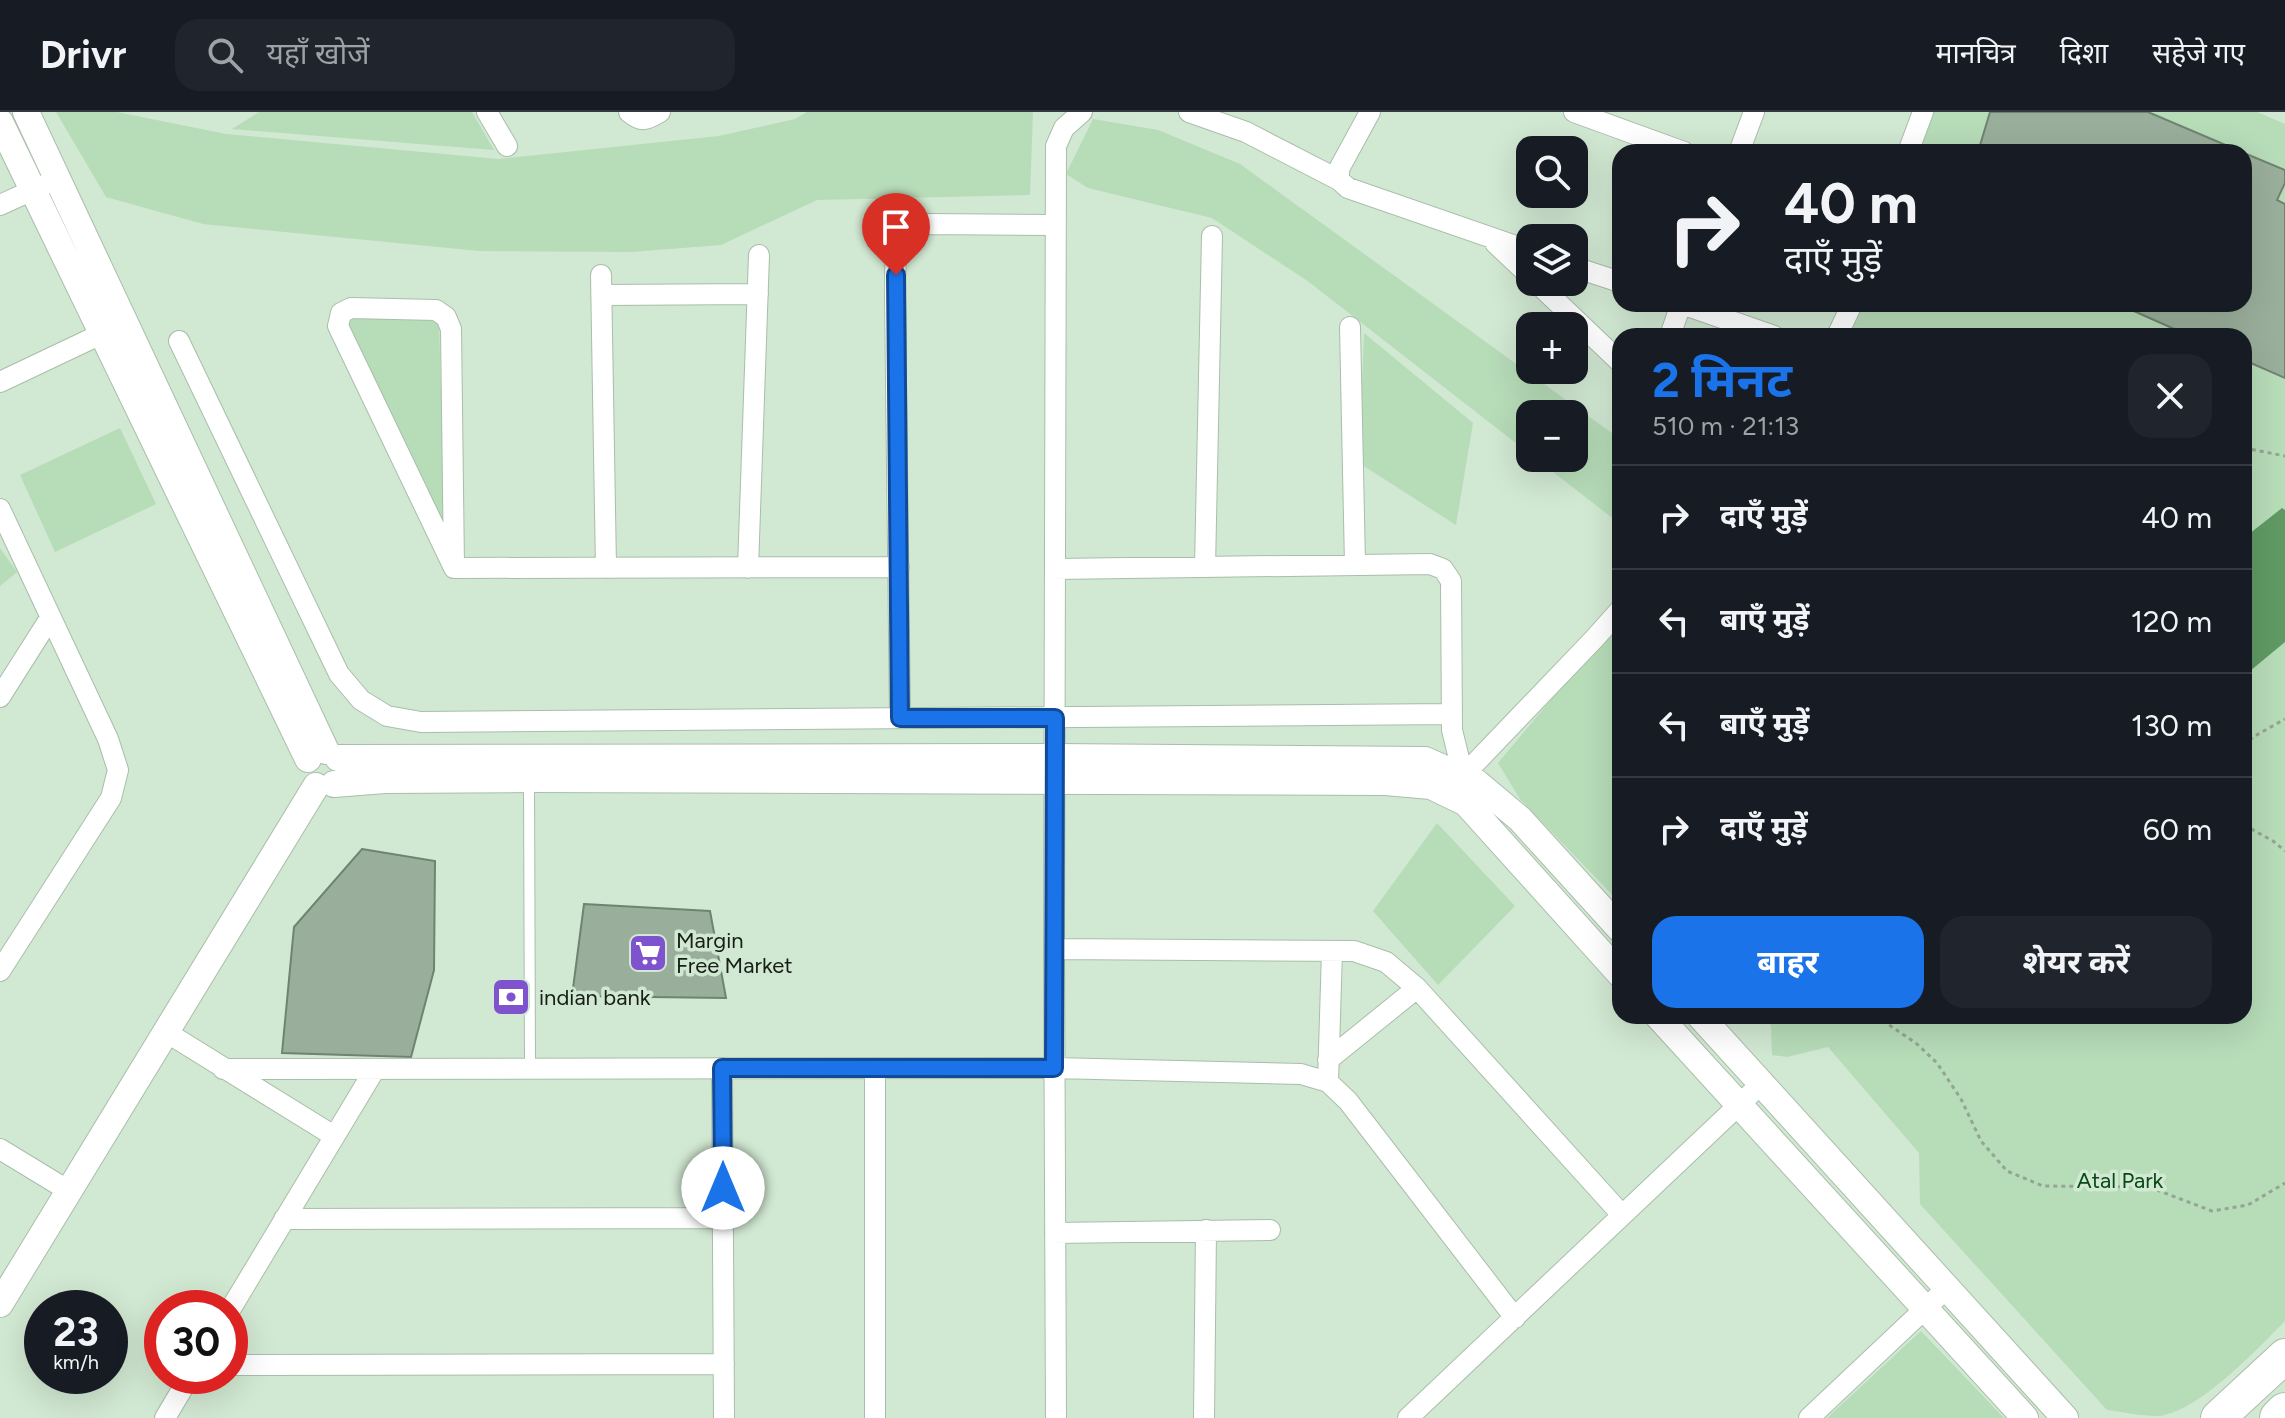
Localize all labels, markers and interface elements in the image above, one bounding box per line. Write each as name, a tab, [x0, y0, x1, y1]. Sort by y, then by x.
search box	[175, 19, 735, 91]
text: Drivr	[40, 32, 127, 78]
icon: search	[203, 33, 247, 77]
text: यहाँ खोजें	[267, 35, 370, 72]
text: मानचित्र	[1936, 36, 2016, 70]
text: दिशा	[2060, 36, 2108, 70]
text: सहेजे गए	[2152, 36, 2245, 70]
map controls	[1516, 136, 1588, 472]
button: search	[1516, 136, 1588, 208]
text: 40 m	[1784, 170, 1918, 237]
icon: right	[1652, 176, 1756, 280]
pin	[862, 193, 930, 275]
icon: arrive	[874, 205, 918, 249]
button: layers	[1516, 224, 1588, 296]
text: दाएँ मुड़ें	[1784, 238, 1882, 281]
button: +	[1516, 312, 1588, 384]
text: 2 मिनट	[1652, 351, 1792, 409]
button: close	[2128, 354, 2212, 438]
button: −	[1516, 400, 1588, 472]
text: 510 m · 21:13	[1652, 410, 1799, 442]
icon: right	[1652, 495, 1696, 539]
text: दाएँ मुड़ें	[1720, 497, 1808, 534]
text: 40 m	[2141, 499, 2212, 536]
icon: left	[1652, 599, 1696, 643]
text: बाएँ मुड़ें	[1720, 601, 1809, 638]
text: 120 m	[2131, 603, 2212, 640]
icon: left	[1652, 703, 1696, 747]
text: बाएँ मुड़ें	[1720, 705, 1809, 742]
text: 130 m	[2131, 707, 2212, 744]
icon: right	[1652, 807, 1696, 851]
text: दाएँ मुड़ें	[1720, 809, 1808, 846]
text: 60 m	[2143, 811, 2212, 848]
button: बाहर	[1652, 916, 1924, 1008]
button: शेयर करें	[1940, 916, 2212, 1008]
place label: Margin Free Market	[676, 927, 793, 979]
supermarket icon: Margin Free Market	[627, 932, 669, 974]
bank icon: indian bank	[490, 976, 532, 1018]
place label: indian bank	[539, 984, 651, 1011]
position arrow	[681, 1146, 765, 1230]
park label: Atal Park	[2077, 1167, 2164, 1194]
speed limit sign: 30	[144, 1290, 248, 1394]
text: 23	[53, 1308, 99, 1356]
text: km/h	[53, 1350, 99, 1374]

